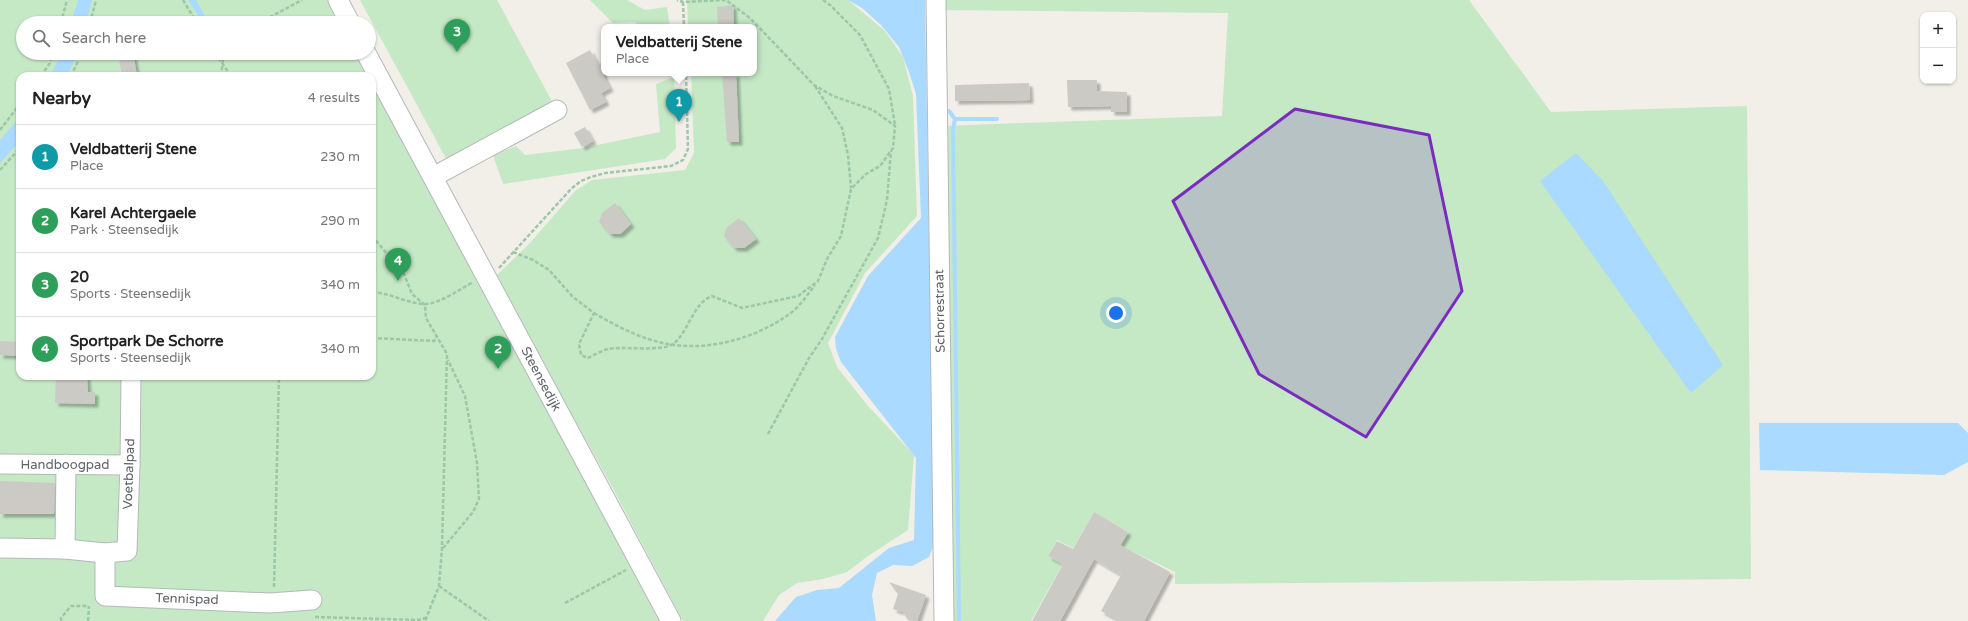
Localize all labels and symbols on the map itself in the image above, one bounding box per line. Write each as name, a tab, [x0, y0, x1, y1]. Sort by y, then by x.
pin: 3	[444, 19, 470, 52]
pin: 1	[666, 89, 692, 122]
pin: 4	[385, 248, 411, 281]
street label: Schorrestraat	[931, 269, 949, 353]
your location	[1106, 303, 1126, 323]
pin: 2	[485, 336, 511, 369]
street label: Steensedijk	[517, 344, 565, 414]
street label: Voetbalpad	[120, 438, 138, 510]
street label: Handboogpad	[20, 457, 110, 473]
street label: Tennispad	[155, 590, 219, 608]

